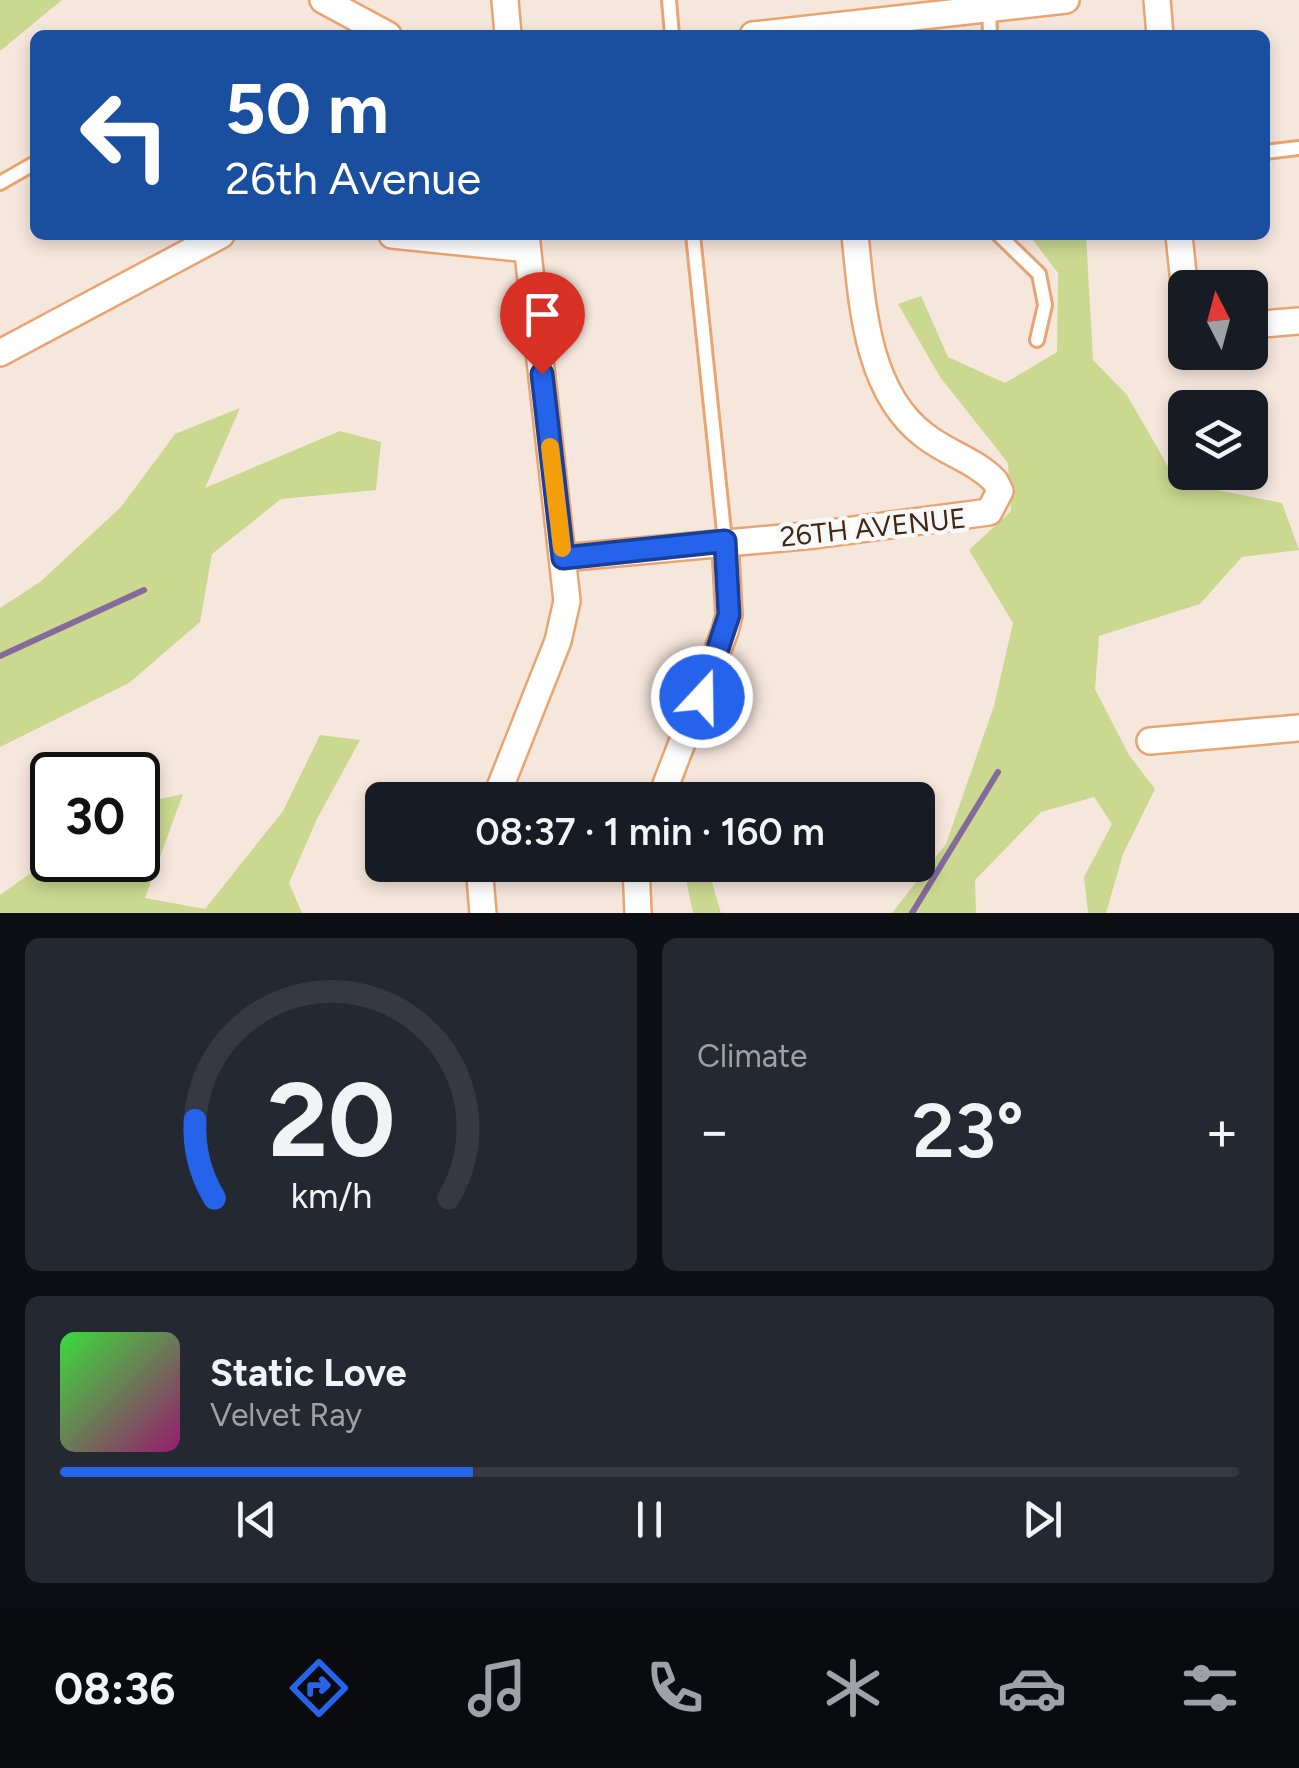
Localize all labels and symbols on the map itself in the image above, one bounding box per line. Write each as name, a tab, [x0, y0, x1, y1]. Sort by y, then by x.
north arrow	[1168, 270, 1268, 370]
pin	[500, 272, 585, 375]
street label: 26TH AVENUE	[778, 500, 968, 554]
position arrow	[650, 645, 754, 749]
speed limit sign: 30	[30, 752, 160, 882]

